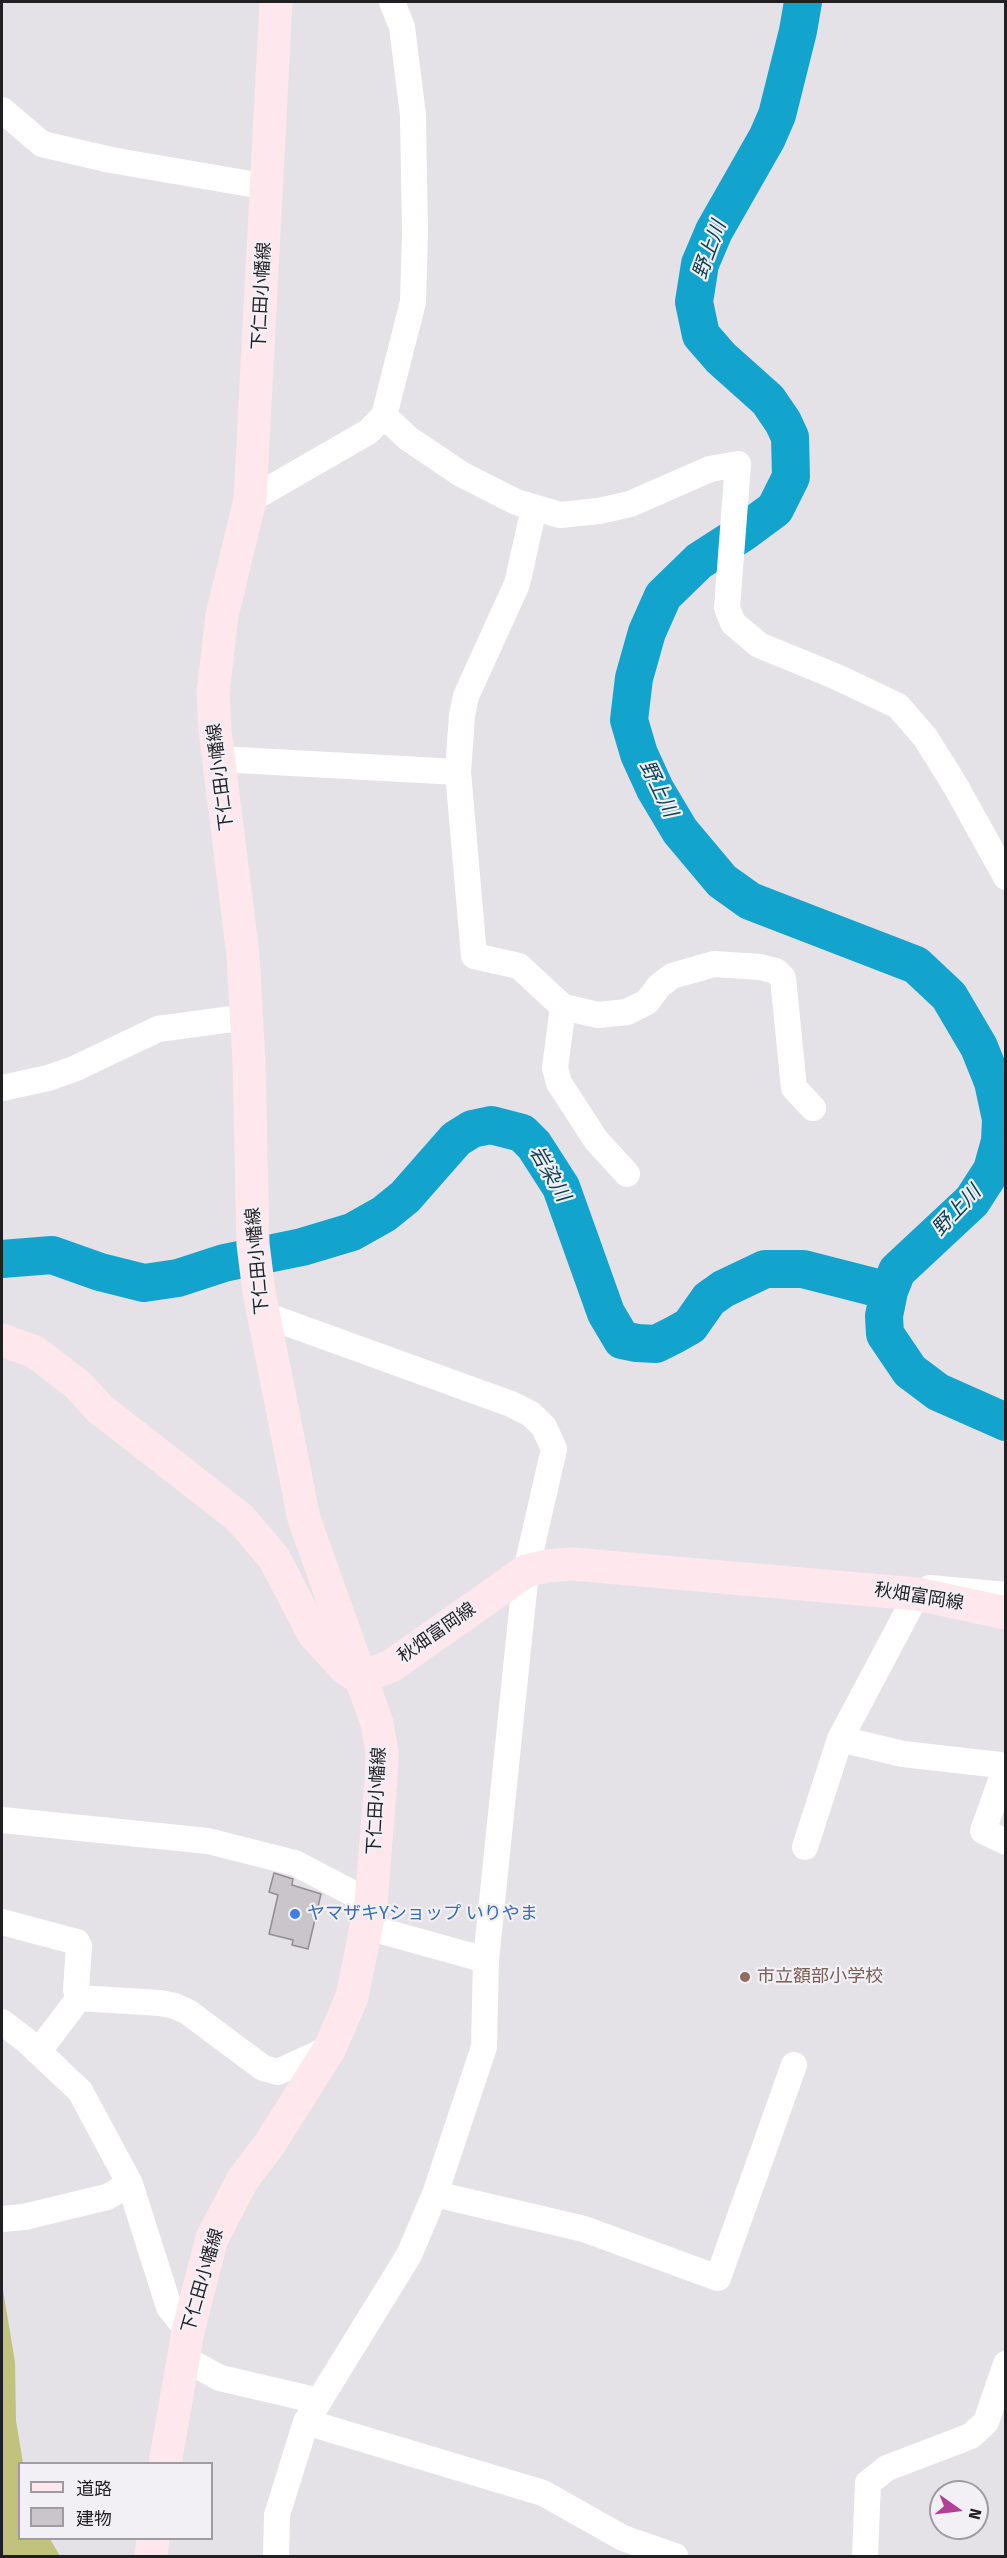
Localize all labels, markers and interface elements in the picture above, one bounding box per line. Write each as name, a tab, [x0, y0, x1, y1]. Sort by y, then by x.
water label: 野上川	[688, 218, 732, 282]
street label: 下仁田小幡線	[248, 242, 276, 350]
street label: 下仁田小幡線	[204, 722, 238, 832]
water label: 野上川	[634, 757, 682, 821]
water label: 岩染川	[524, 1142, 574, 1206]
water label: 野上川	[928, 1181, 986, 1241]
street label: 下仁田小幡線	[243, 1206, 273, 1316]
street label: 秋畑富岡線	[873, 1579, 965, 1615]
street label: 秋畑富岡線	[394, 1598, 480, 1668]
street label: 下仁田小幡線	[363, 1747, 391, 1855]
place label: ヤマザキYショップ いりやま	[307, 1903, 538, 1925]
marker: ヤマザキYショップ いりやま	[288, 1907, 302, 1921]
place label: 市立額部小学校	[757, 1966, 883, 1988]
marker: 市立額部小学校	[738, 1970, 752, 1984]
street label: 下仁田小幡線	[178, 2226, 228, 2336]
legend	[18, 2462, 213, 2540]
text: 道路	[76, 2478, 112, 2500]
north arrow	[929, 2480, 989, 2540]
text: N	[965, 2507, 986, 2521]
text: 建物	[76, 2508, 112, 2530]

